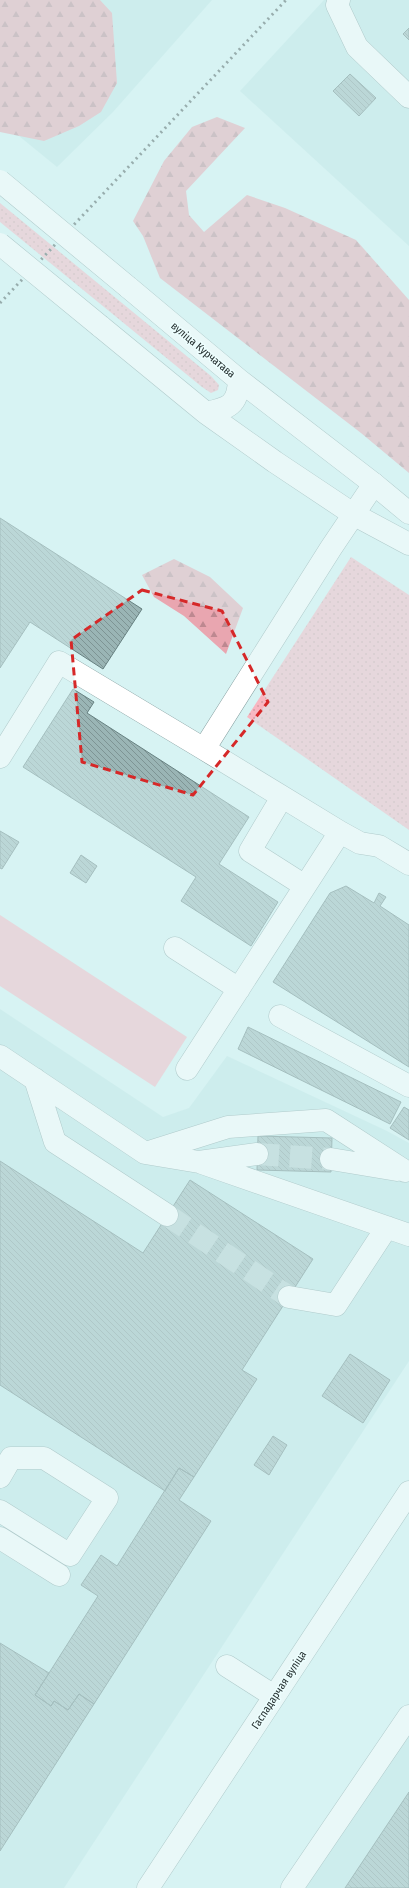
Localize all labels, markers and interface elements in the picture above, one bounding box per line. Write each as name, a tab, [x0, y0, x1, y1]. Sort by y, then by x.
street label: вуліца Курчатава	[168, 319, 238, 381]
street label: Гаспадарчая вуліца	[249, 1648, 309, 1732]

